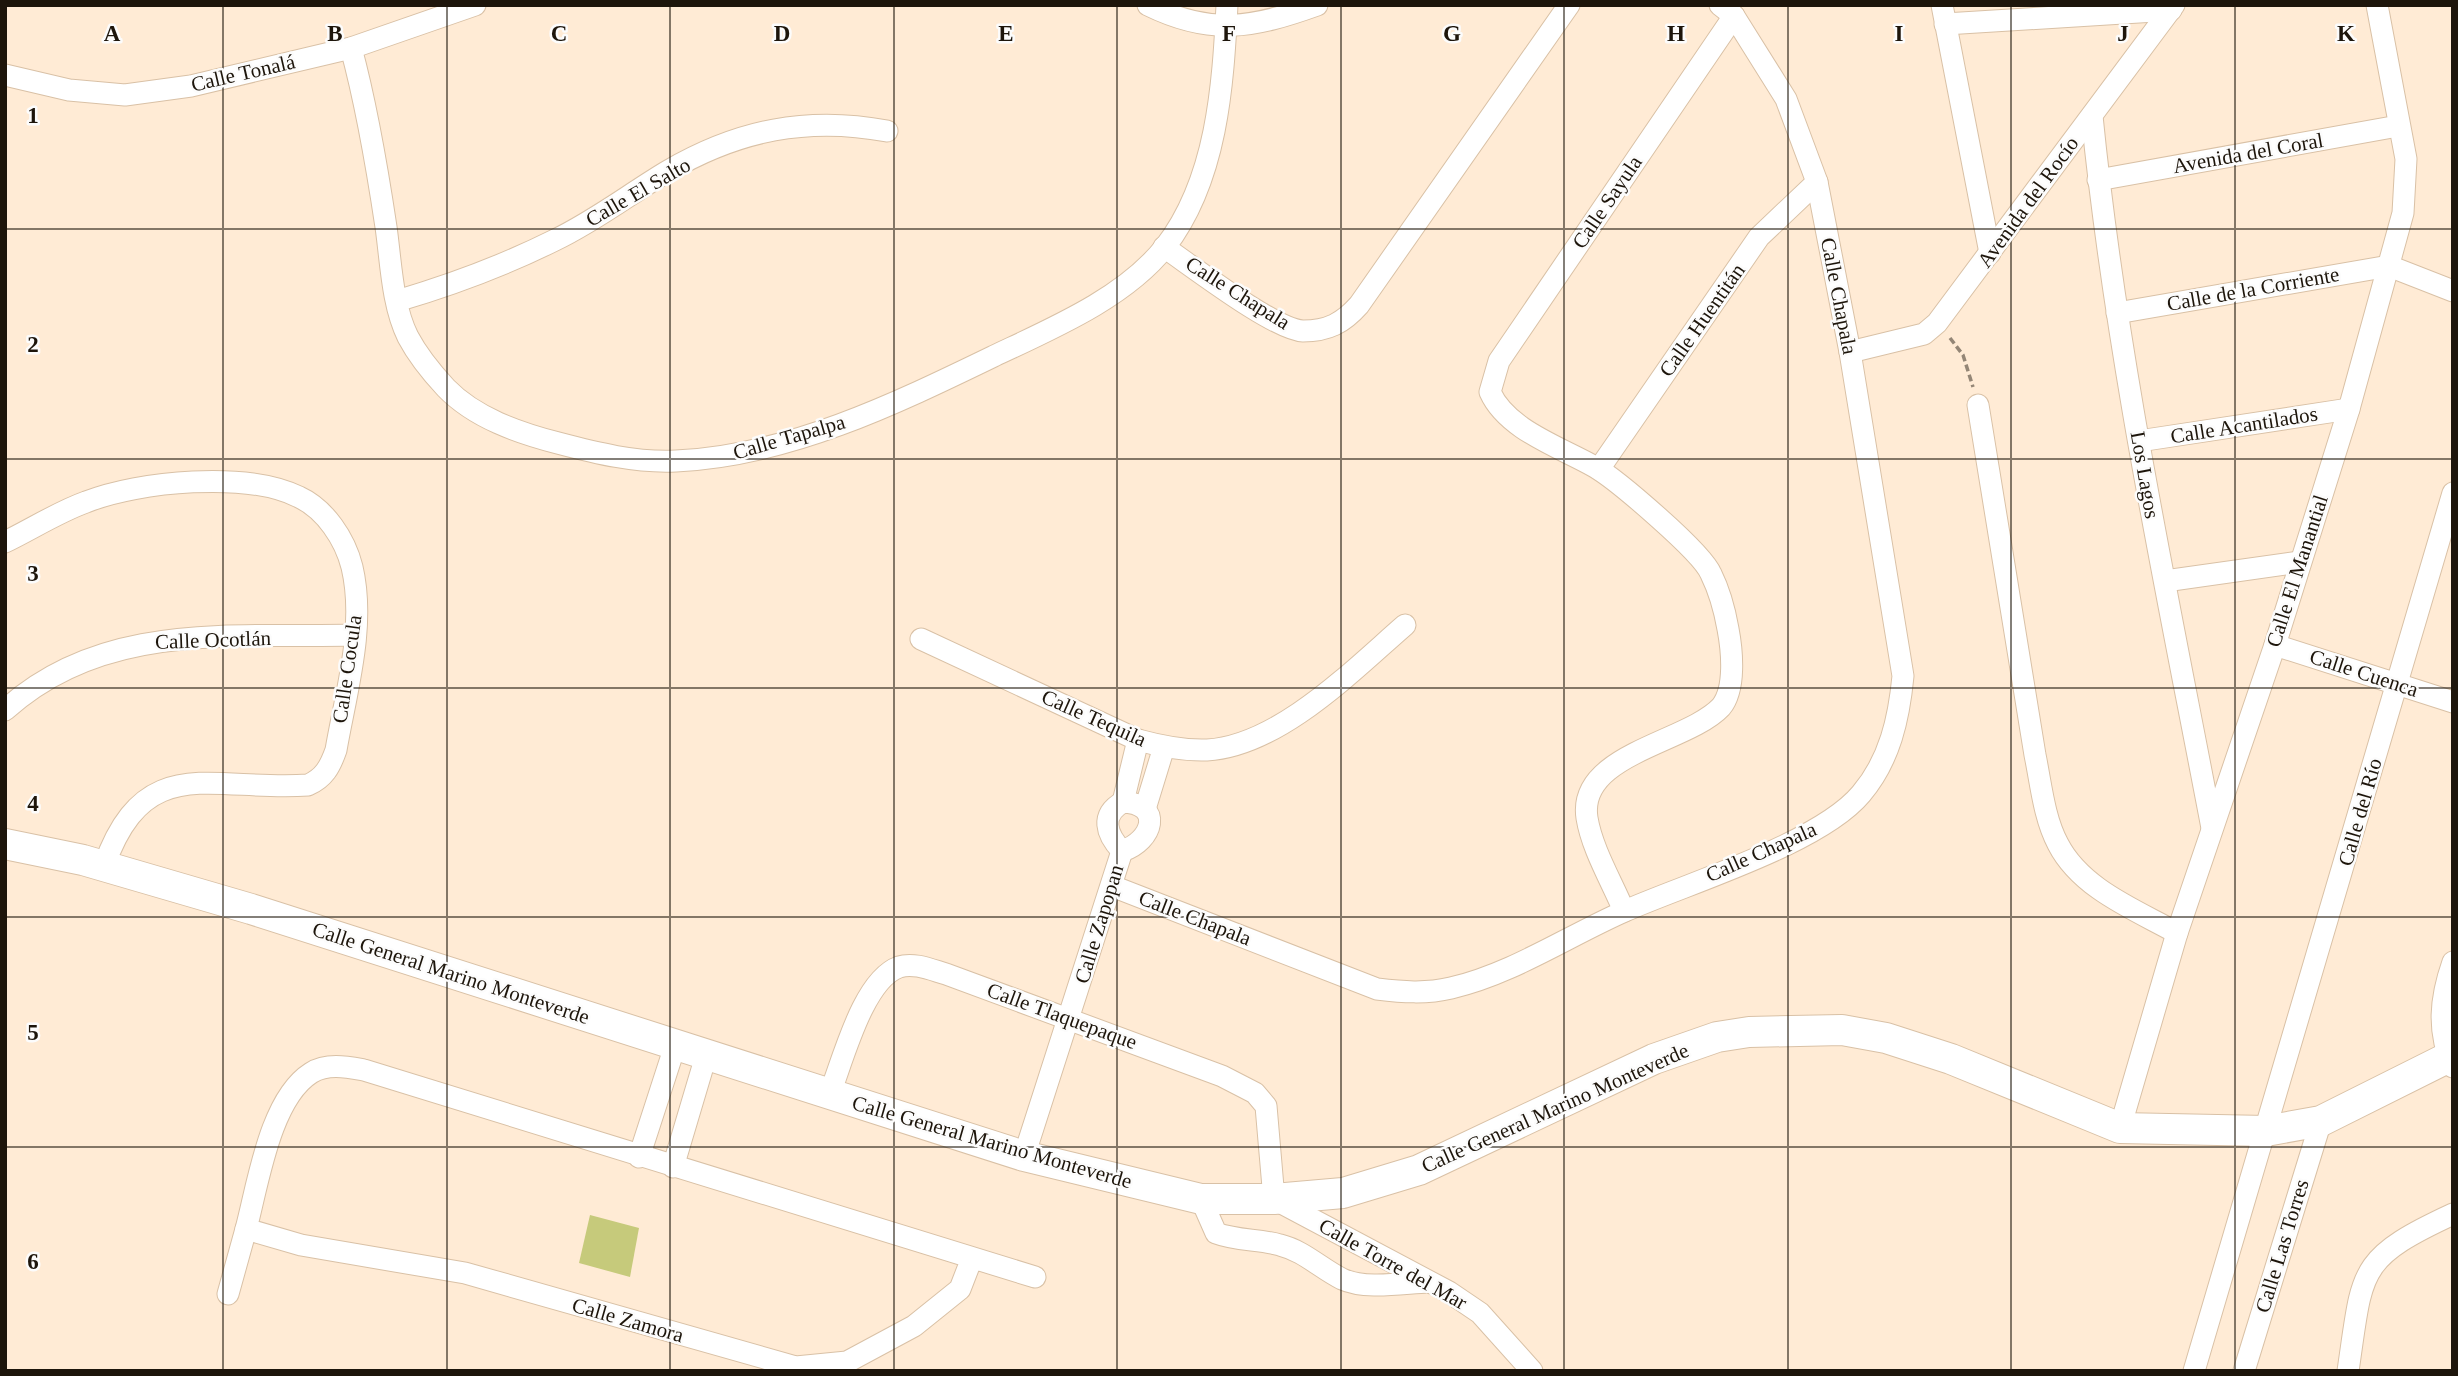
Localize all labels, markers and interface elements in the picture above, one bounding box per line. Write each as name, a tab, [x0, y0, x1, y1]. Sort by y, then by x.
text: A	[104, 21, 121, 46]
text: B	[327, 21, 343, 46]
text: C	[551, 21, 567, 46]
text: D	[774, 21, 790, 46]
text: E	[998, 21, 1014, 46]
text: F	[1222, 21, 1236, 46]
text: G	[1443, 21, 1461, 46]
text: H	[1667, 21, 1685, 46]
text: I	[1895, 21, 1904, 46]
text: J	[2117, 21, 2129, 46]
text: K	[2337, 21, 2355, 46]
street label: Calle Tonalá	[189, 49, 298, 97]
text: 1	[27, 103, 39, 128]
street label: Avenida del Coral	[2171, 128, 2325, 178]
street label: Avenida del Rocío	[1972, 132, 2084, 272]
street label: Calle Sayula	[1567, 150, 1647, 253]
street label: Calle El Salto	[581, 152, 695, 232]
street label: Calle Chapala	[1816, 236, 1862, 357]
street label: Calle Chapala	[1181, 251, 1295, 335]
street label: Calle Huentitán	[1654, 258, 1750, 381]
street label: Calle de la Corriente	[2165, 262, 2341, 316]
text: 2	[27, 332, 39, 357]
street label: Calle Acantilados	[2169, 402, 2319, 448]
street label: Calle Tapalpa	[730, 409, 848, 464]
street label: Los Lagos	[2126, 430, 2164, 520]
street label: Calle El Manantial	[2261, 492, 2333, 650]
text: 3	[27, 561, 39, 586]
street label: Calle Cocula	[328, 613, 367, 725]
street label: Calle Ocotlán	[155, 626, 272, 654]
street label: Calle Cuenca	[2307, 644, 2422, 702]
street label: Calle Tequila	[1038, 684, 1151, 752]
street label: Calle del Río	[2333, 755, 2387, 869]
text: 4	[27, 791, 39, 816]
street label: Calle Chapala	[1702, 817, 1821, 887]
street label: Calle Zapopan	[1070, 861, 1129, 986]
street label: Calle Chapala	[1135, 886, 1255, 951]
street label: Calle General Marino Monteverde	[309, 917, 593, 1029]
street label: Calle Tlaquepaque	[984, 978, 1140, 1054]
text: 5	[27, 1020, 39, 1045]
street label: Calle General Marino Monteverde	[1418, 1038, 1692, 1178]
street label: Calle General Marino Monteverde	[849, 1091, 1135, 1193]
street label: Calle Las Torres	[2250, 1176, 2314, 1316]
street label: Calle Torre del Mar	[1315, 1213, 1471, 1315]
text: 6	[27, 1249, 39, 1274]
street label: Calle Zamora	[569, 1293, 687, 1348]

